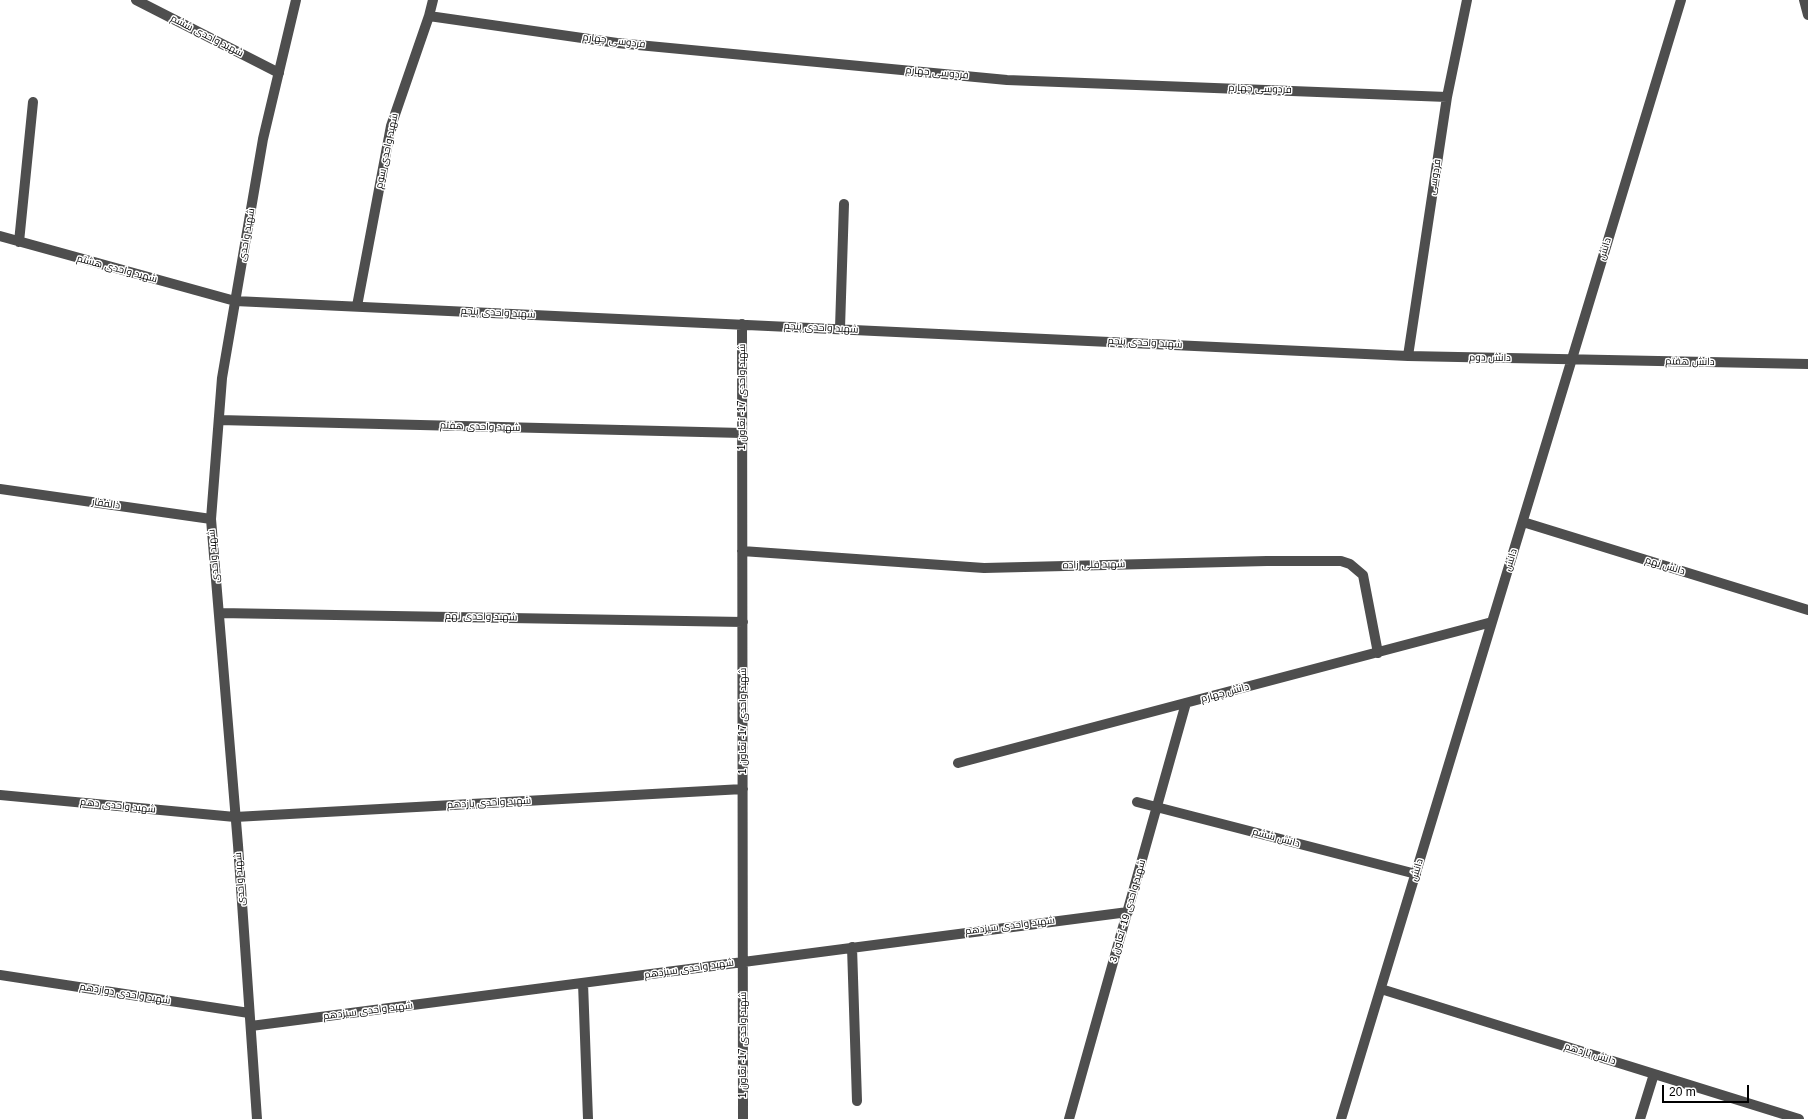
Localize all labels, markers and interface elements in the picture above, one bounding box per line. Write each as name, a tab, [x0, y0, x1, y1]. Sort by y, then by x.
street label: شهید واحدی ششم	[169, 12, 245, 60]
street label: فردوسی چهارم	[582, 31, 646, 51]
street label: فردوسی چهارم	[905, 64, 969, 82]
street label: فردوسی چهارم	[1228, 82, 1292, 96]
street label: شهید واحدی سوم	[373, 112, 401, 190]
street label: فردوسی	[1426, 158, 1444, 196]
street label: شهید واحدی	[236, 207, 258, 263]
street label: دانش	[1596, 236, 1614, 262]
street label: شهید واحدی هشتم	[75, 252, 159, 286]
street label: شهید واحدی پنجم	[460, 305, 536, 321]
street label: شهید واحدی پنجم	[783, 320, 859, 336]
street label: شهید واحدی پنجم	[1107, 335, 1183, 351]
street label: شهید واحدی 17- تعاون 1	[736, 344, 748, 450]
street label: دانش دوم	[1469, 352, 1511, 364]
street label: دانش هفتم	[1665, 356, 1715, 368]
street label: شهید واحدی هفتم	[440, 420, 520, 434]
street label: ذالفقار	[91, 496, 121, 512]
street label: شهید واحدی	[206, 529, 222, 583]
street label: دانش	[1502, 547, 1520, 573]
street label: دانش نهم	[1643, 554, 1687, 578]
street label: شهید قلی زاده	[1063, 558, 1125, 572]
street label: شهید واحدی نهم	[445, 610, 517, 624]
street label: شهید واحدی 17- تعاون 1	[737, 668, 749, 774]
street label: دانش چهارم	[1200, 681, 1250, 705]
street label: شهید واحدی یازدهم	[447, 795, 531, 811]
street label: شهید واحدی دهم	[80, 796, 156, 816]
street label: دانش ششم	[1251, 826, 1301, 850]
street label: شهید واحدی	[232, 852, 248, 906]
street label: دانش	[1408, 857, 1426, 883]
street label: شهید واحدی 19- تعاون 3	[1108, 858, 1148, 964]
street label: شهید واحدی سیزدهم	[964, 915, 1056, 937]
street label: شهید واحدی سیزدهم	[643, 957, 735, 981]
street label: شهید واحدی دوازدهم	[79, 981, 171, 1007]
street label: شهید واحدی 17- تعاون 1	[737, 992, 749, 1098]
street label: شهید واحدی سیزدهم	[322, 1000, 414, 1022]
street label: دانش یازدهم	[1563, 1041, 1617, 1067]
scale bar	[1664, 1077, 1751, 1103]
text: 20 m	[1669, 1085, 1696, 1099]

